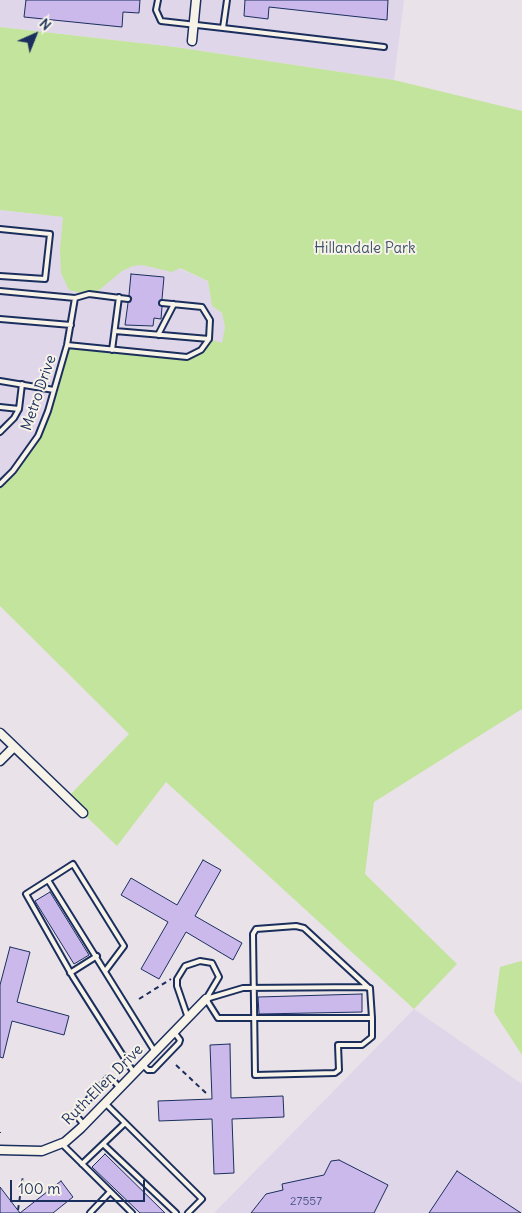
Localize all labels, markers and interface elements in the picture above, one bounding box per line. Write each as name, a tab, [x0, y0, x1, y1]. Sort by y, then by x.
north arrow	[10, 10, 60, 60]
text: N	[36, 14, 55, 34]
park label: Hillandale Park	[314, 240, 416, 258]
street label: Metro Drive	[18, 353, 60, 433]
street label: Ruth Ellen Drive	[59, 1041, 147, 1129]
scale bar	[12, 1170, 148, 1202]
text: 100 m	[18, 1179, 60, 1198]
house number: 27557	[290, 1195, 322, 1209]

